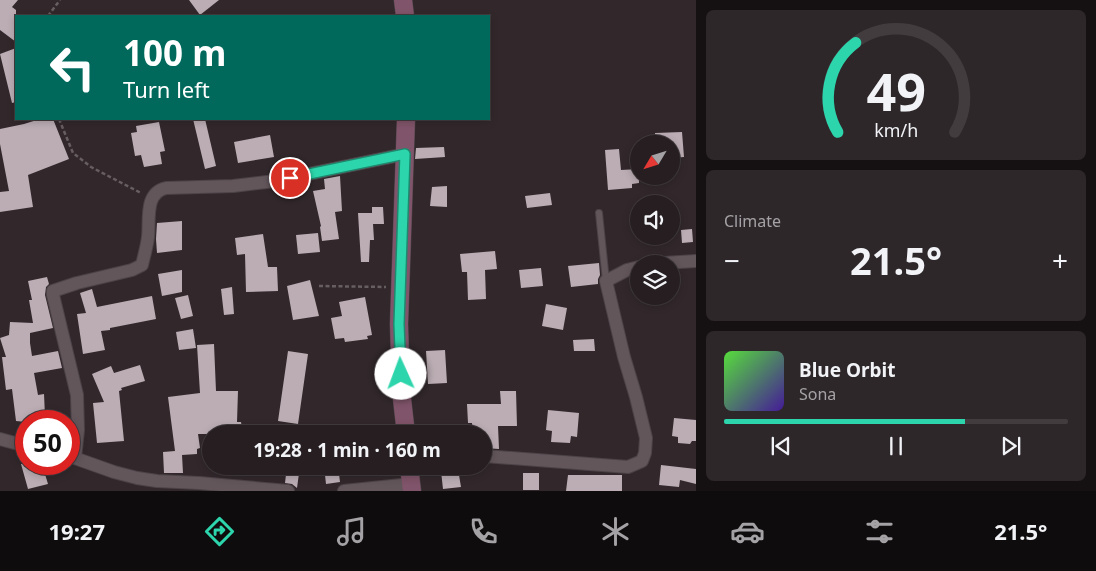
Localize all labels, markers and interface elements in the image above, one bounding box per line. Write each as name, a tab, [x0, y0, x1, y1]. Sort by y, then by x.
text: 100 m	[123, 29, 226, 76]
icon: left	[40, 35, 105, 100]
text: 49	[866, 55, 926, 126]
text: Turn left	[123, 74, 210, 104]
text: km/h	[874, 118, 918, 142]
north arrow	[630, 135, 680, 185]
map controls	[630, 135, 680, 305]
pin	[269, 157, 311, 199]
icon: arrive	[276, 164, 304, 192]
button: sound	[630, 195, 680, 245]
text: Climate	[724, 210, 781, 232]
text: 21.5°	[850, 234, 942, 286]
text: −	[724, 241, 740, 279]
text: +	[1052, 241, 1068, 279]
button: layers	[630, 255, 680, 305]
position arrow	[374, 347, 426, 399]
text: Blue Orbit	[799, 357, 895, 383]
text: Sona	[799, 383, 836, 405]
speed limit sign: 50	[15, 410, 80, 475]
icon: previous	[767, 432, 795, 460]
icon: pause	[882, 432, 910, 460]
icon: next	[997, 432, 1025, 460]
text: 19:28 · 1 min · 160 m	[253, 437, 441, 463]
icon: directions	[202, 514, 237, 549]
icon: music	[334, 514, 369, 549]
icon: phone	[466, 514, 501, 549]
icon: climate	[598, 514, 633, 549]
icon: car	[730, 514, 765, 549]
icon: filters	[862, 514, 897, 549]
text: 19:27	[49, 516, 105, 546]
text: 21.5°	[994, 516, 1047, 546]

